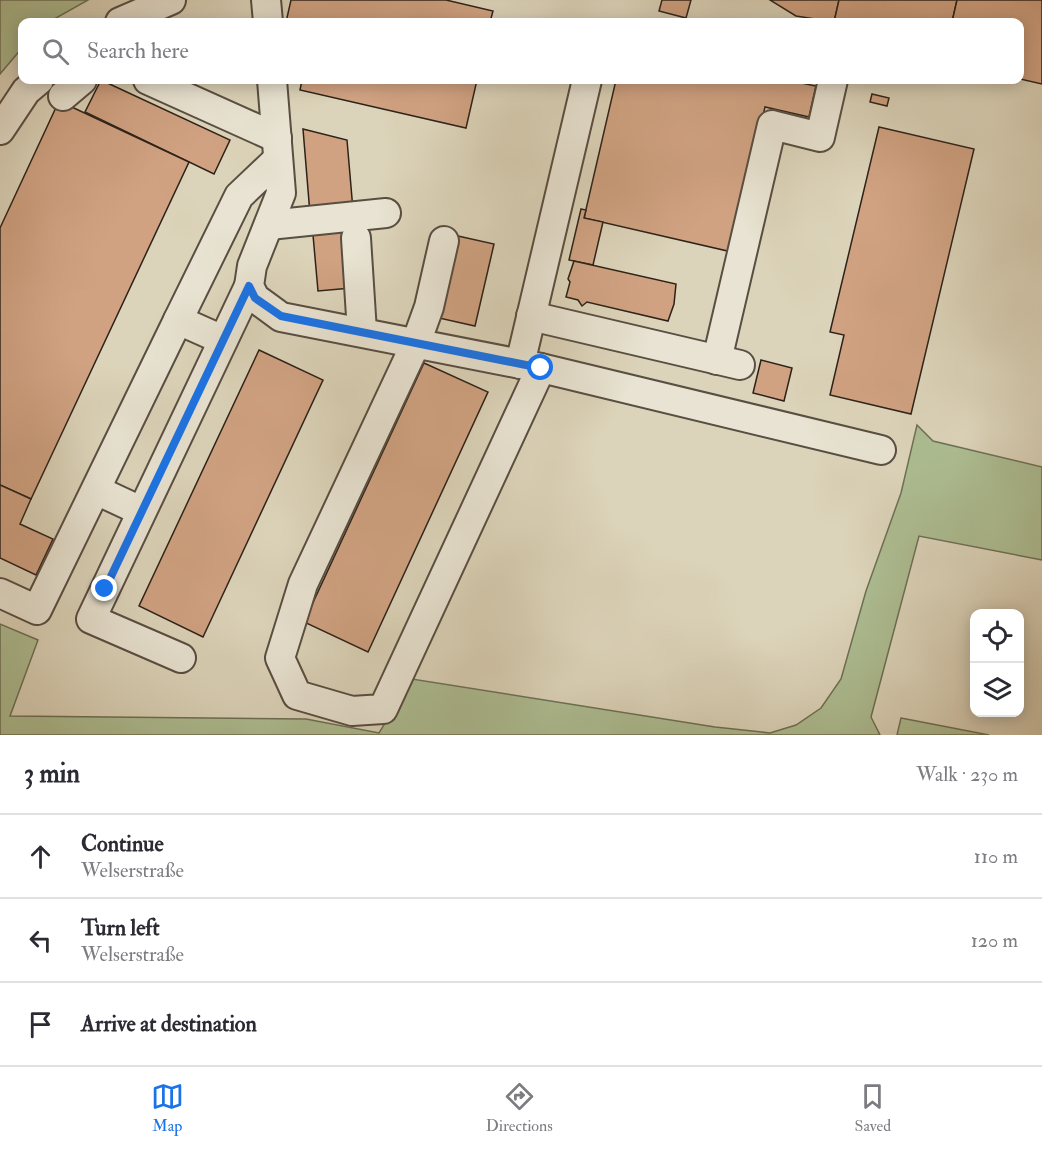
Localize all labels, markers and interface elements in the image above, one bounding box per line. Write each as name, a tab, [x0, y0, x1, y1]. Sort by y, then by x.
search box	[18, 18, 1024, 84]
icon: search	[39, 35, 72, 68]
text: Search here	[87, 37, 189, 65]
route start	[527, 354, 553, 380]
route end	[91, 575, 117, 601]
map controls	[970, 609, 1024, 717]
button: locate	[970, 609, 1024, 663]
button: layers	[970, 663, 1024, 717]
text: 3 min	[24, 758, 80, 790]
text: Walk · 230 m	[916, 762, 1018, 787]
text: Continue	[81, 830, 164, 858]
icon: ahead	[24, 840, 57, 873]
text: 110 m	[974, 844, 1018, 869]
text: Welserstraße	[81, 858, 184, 883]
text: Turn left	[81, 914, 160, 942]
icon: left	[24, 924, 57, 957]
text: 120 m	[971, 928, 1018, 953]
text: Welserstraße	[81, 942, 184, 967]
icon: arrive	[24, 1008, 57, 1041]
text: Arrive at destination	[81, 1010, 257, 1038]
tab: Map	[151, 1080, 184, 1136]
tab: Directions	[486, 1080, 553, 1136]
tab: Saved	[855, 1080, 891, 1136]

